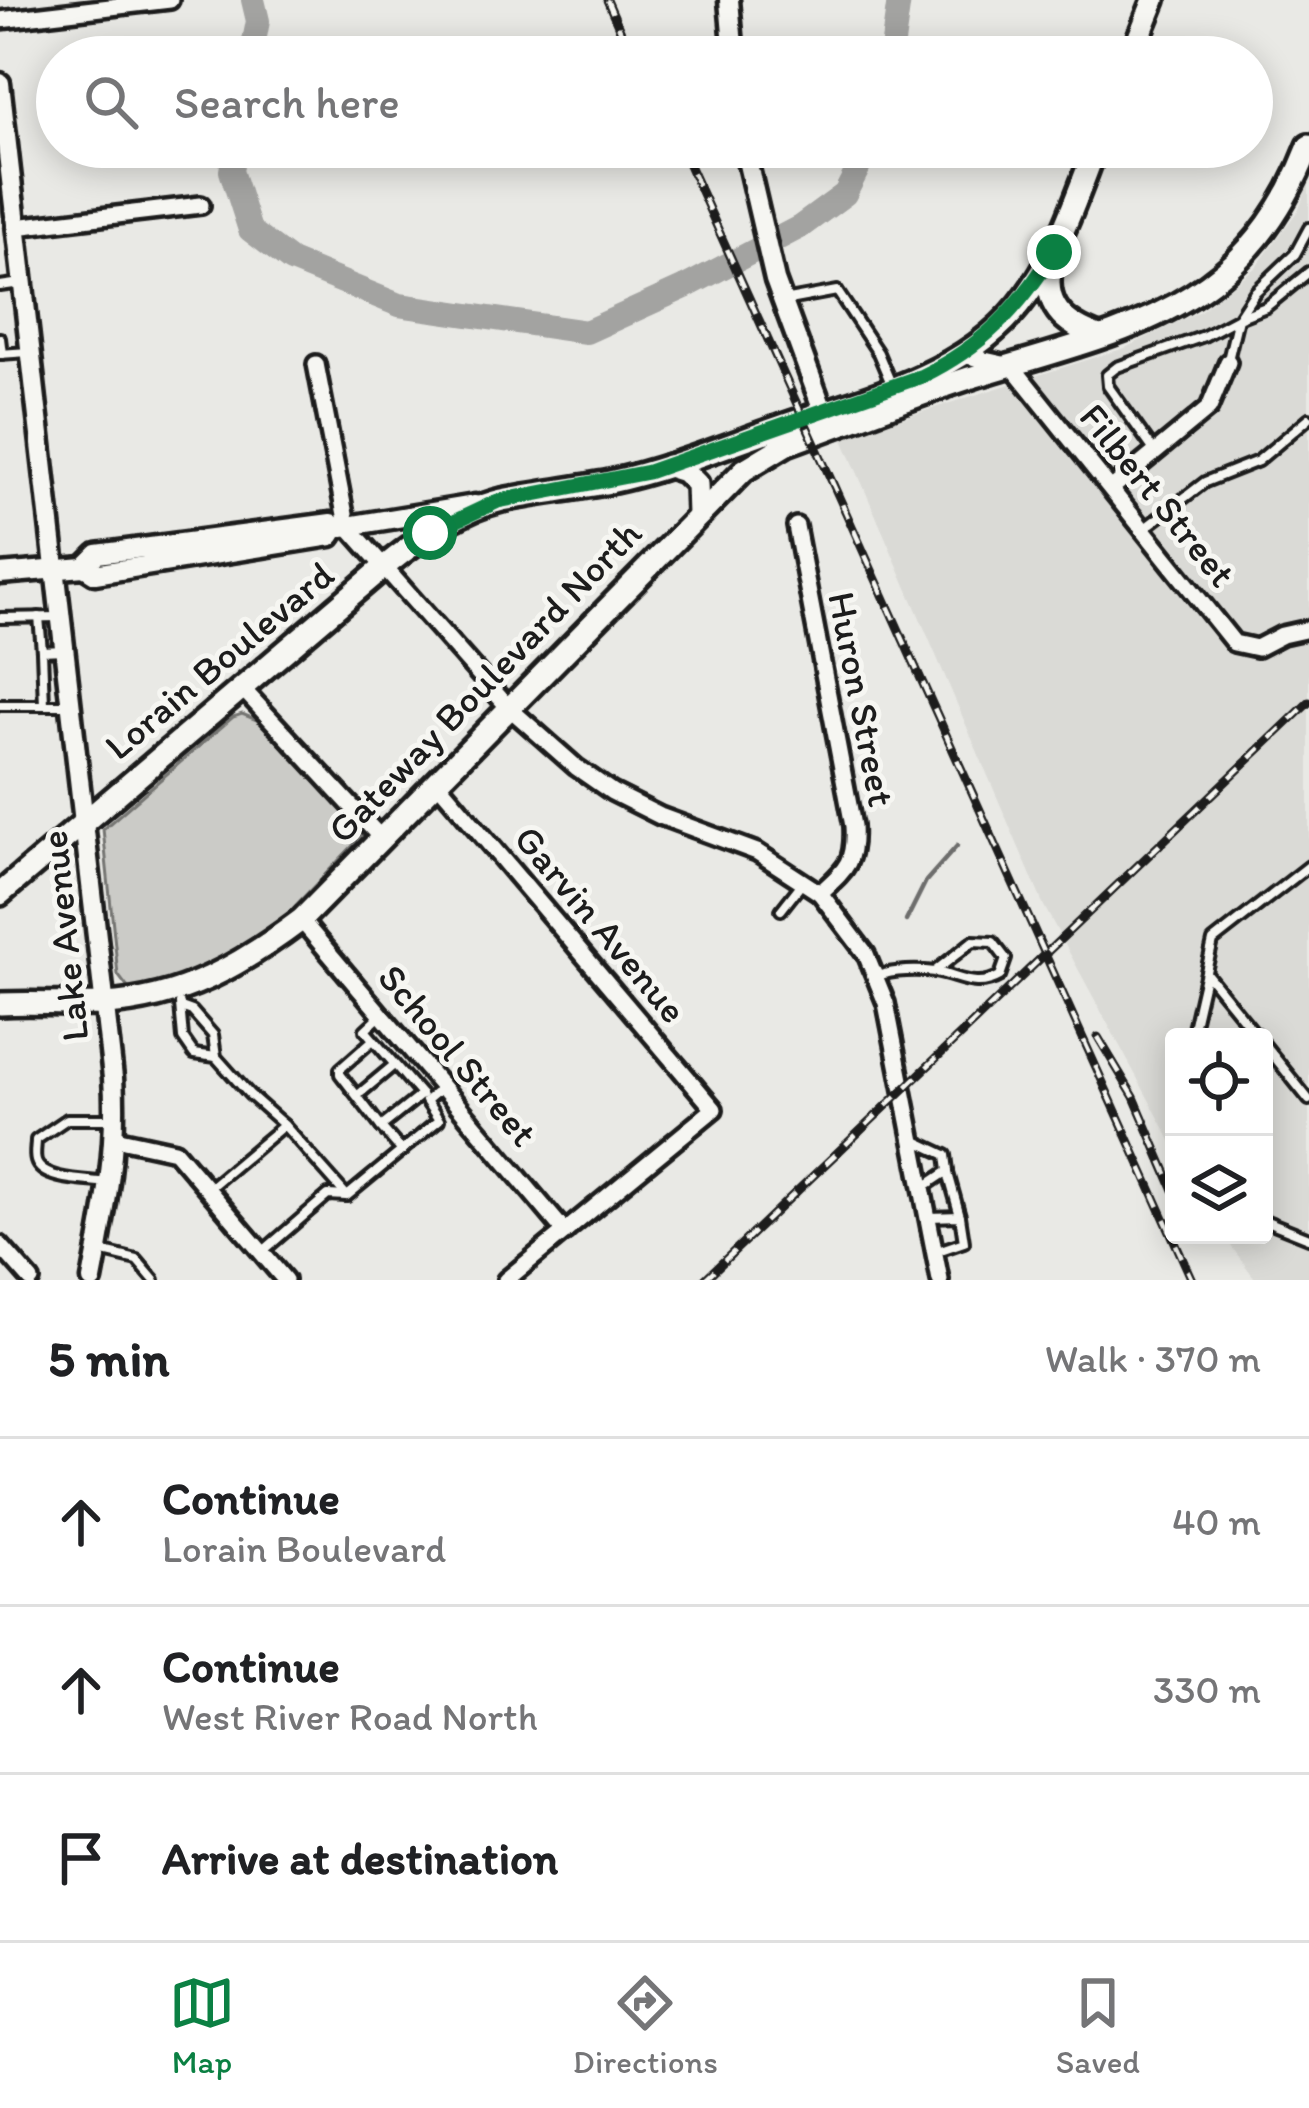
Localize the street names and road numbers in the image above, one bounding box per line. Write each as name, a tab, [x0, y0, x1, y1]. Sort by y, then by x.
street label: Filbert Street	[1070, 394, 1246, 596]
street label: Gateway Boulevard North	[317, 510, 651, 852]
street label: Lorain Boulevard	[95, 551, 343, 769]
street label: Huron Street	[818, 588, 906, 810]
street label: Garvin Avenue	[505, 816, 697, 1032]
street label: Lake Avenue	[30, 828, 98, 1044]
street label: School Street	[368, 954, 548, 1156]

